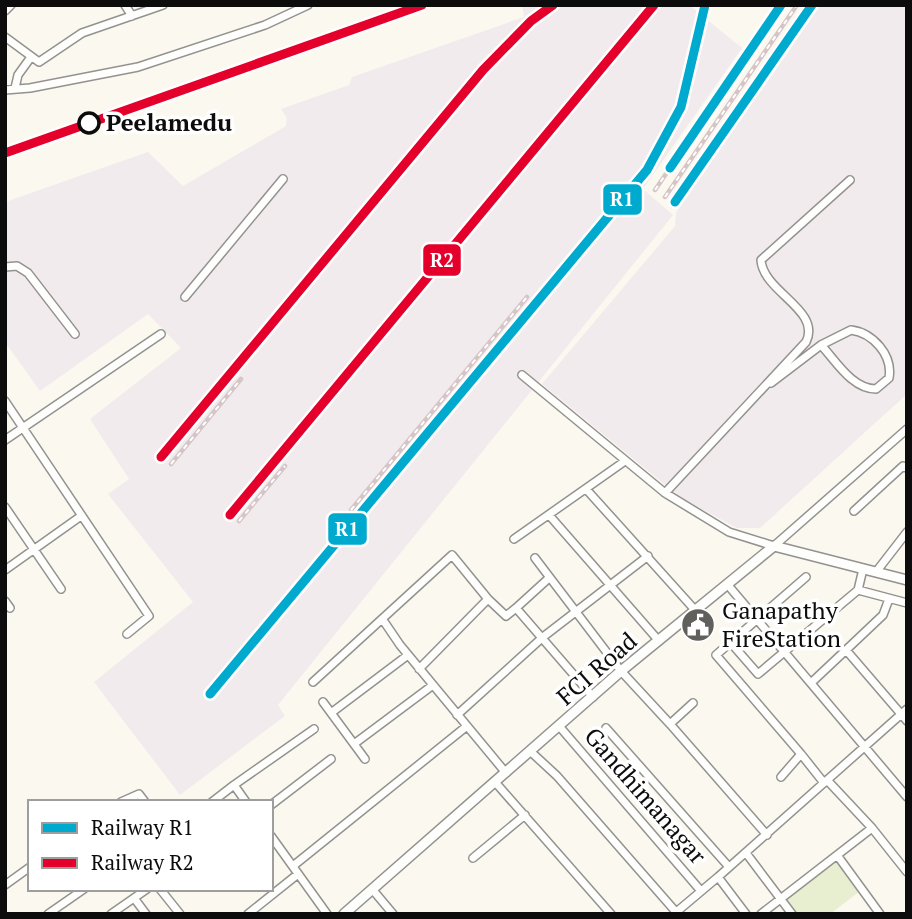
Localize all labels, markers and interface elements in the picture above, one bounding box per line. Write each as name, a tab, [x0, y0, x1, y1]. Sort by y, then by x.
place label: Peelamedu	[106, 106, 232, 138]
marker: Peelamedu	[78, 112, 100, 134]
line badge: R1	[602, 183, 643, 216]
text: R1	[610, 186, 634, 211]
line badge: R2	[422, 243, 462, 277]
text: R2	[430, 247, 454, 272]
line badge: R1	[327, 512, 368, 546]
text: R1	[335, 516, 359, 541]
place label: Ganapathy FireStation	[722, 594, 841, 654]
public building icon: Ganapathy FireStation	[679, 606, 717, 644]
street label: FCI Road	[549, 625, 643, 712]
street label: Gandhimanagar	[578, 720, 714, 871]
legend	[28, 800, 273, 891]
text: Railway R1	[91, 813, 194, 841]
text: Railway R2	[91, 848, 194, 876]

